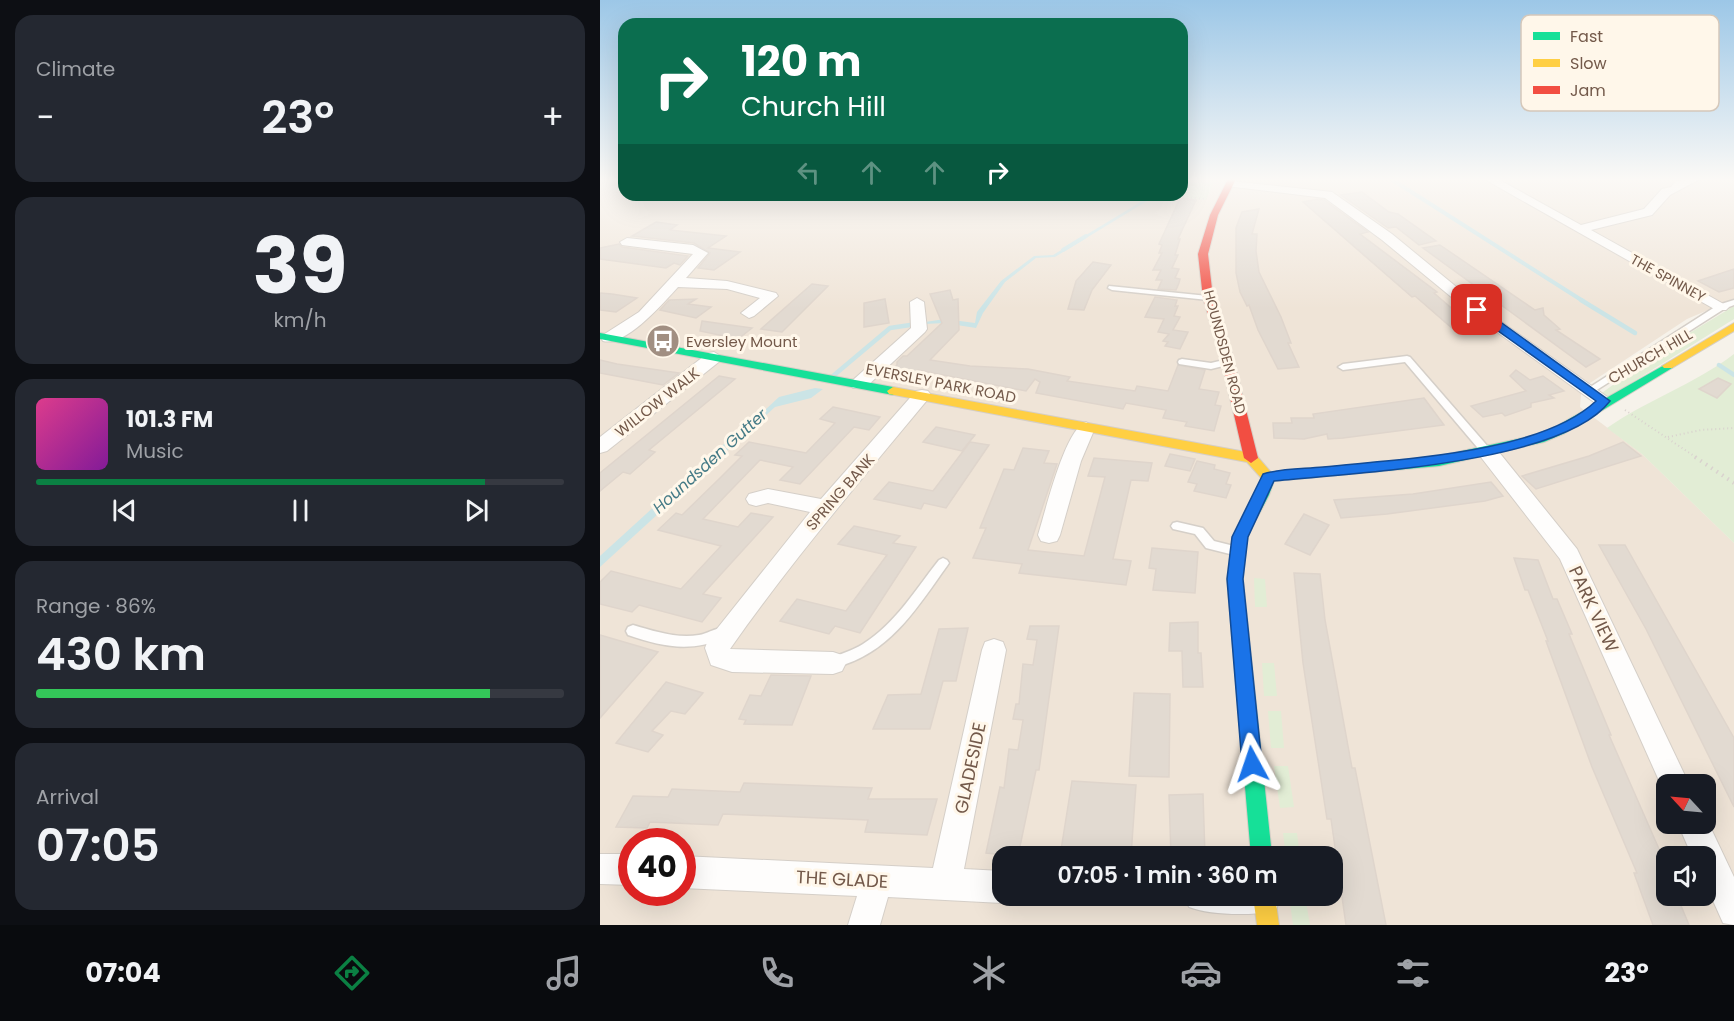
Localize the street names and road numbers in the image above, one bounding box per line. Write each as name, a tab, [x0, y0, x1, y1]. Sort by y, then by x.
street label: THE SPINNEY	[1627, 249, 1709, 307]
street label: HOUNDSDEN ROAD	[1199, 288, 1251, 416]
street label: CHURCH HILL	[1604, 323, 1696, 389]
street label: EVERSLEY PARK ROAD	[864, 358, 1018, 408]
street label: WILLOW WALK	[610, 362, 704, 442]
street label: SPRING BANK	[801, 449, 879, 535]
street label: PARK VIEW	[1563, 562, 1625, 657]
street label: GLADESIDE	[948, 720, 992, 816]
street label: THE GLADE	[795, 864, 889, 894]

